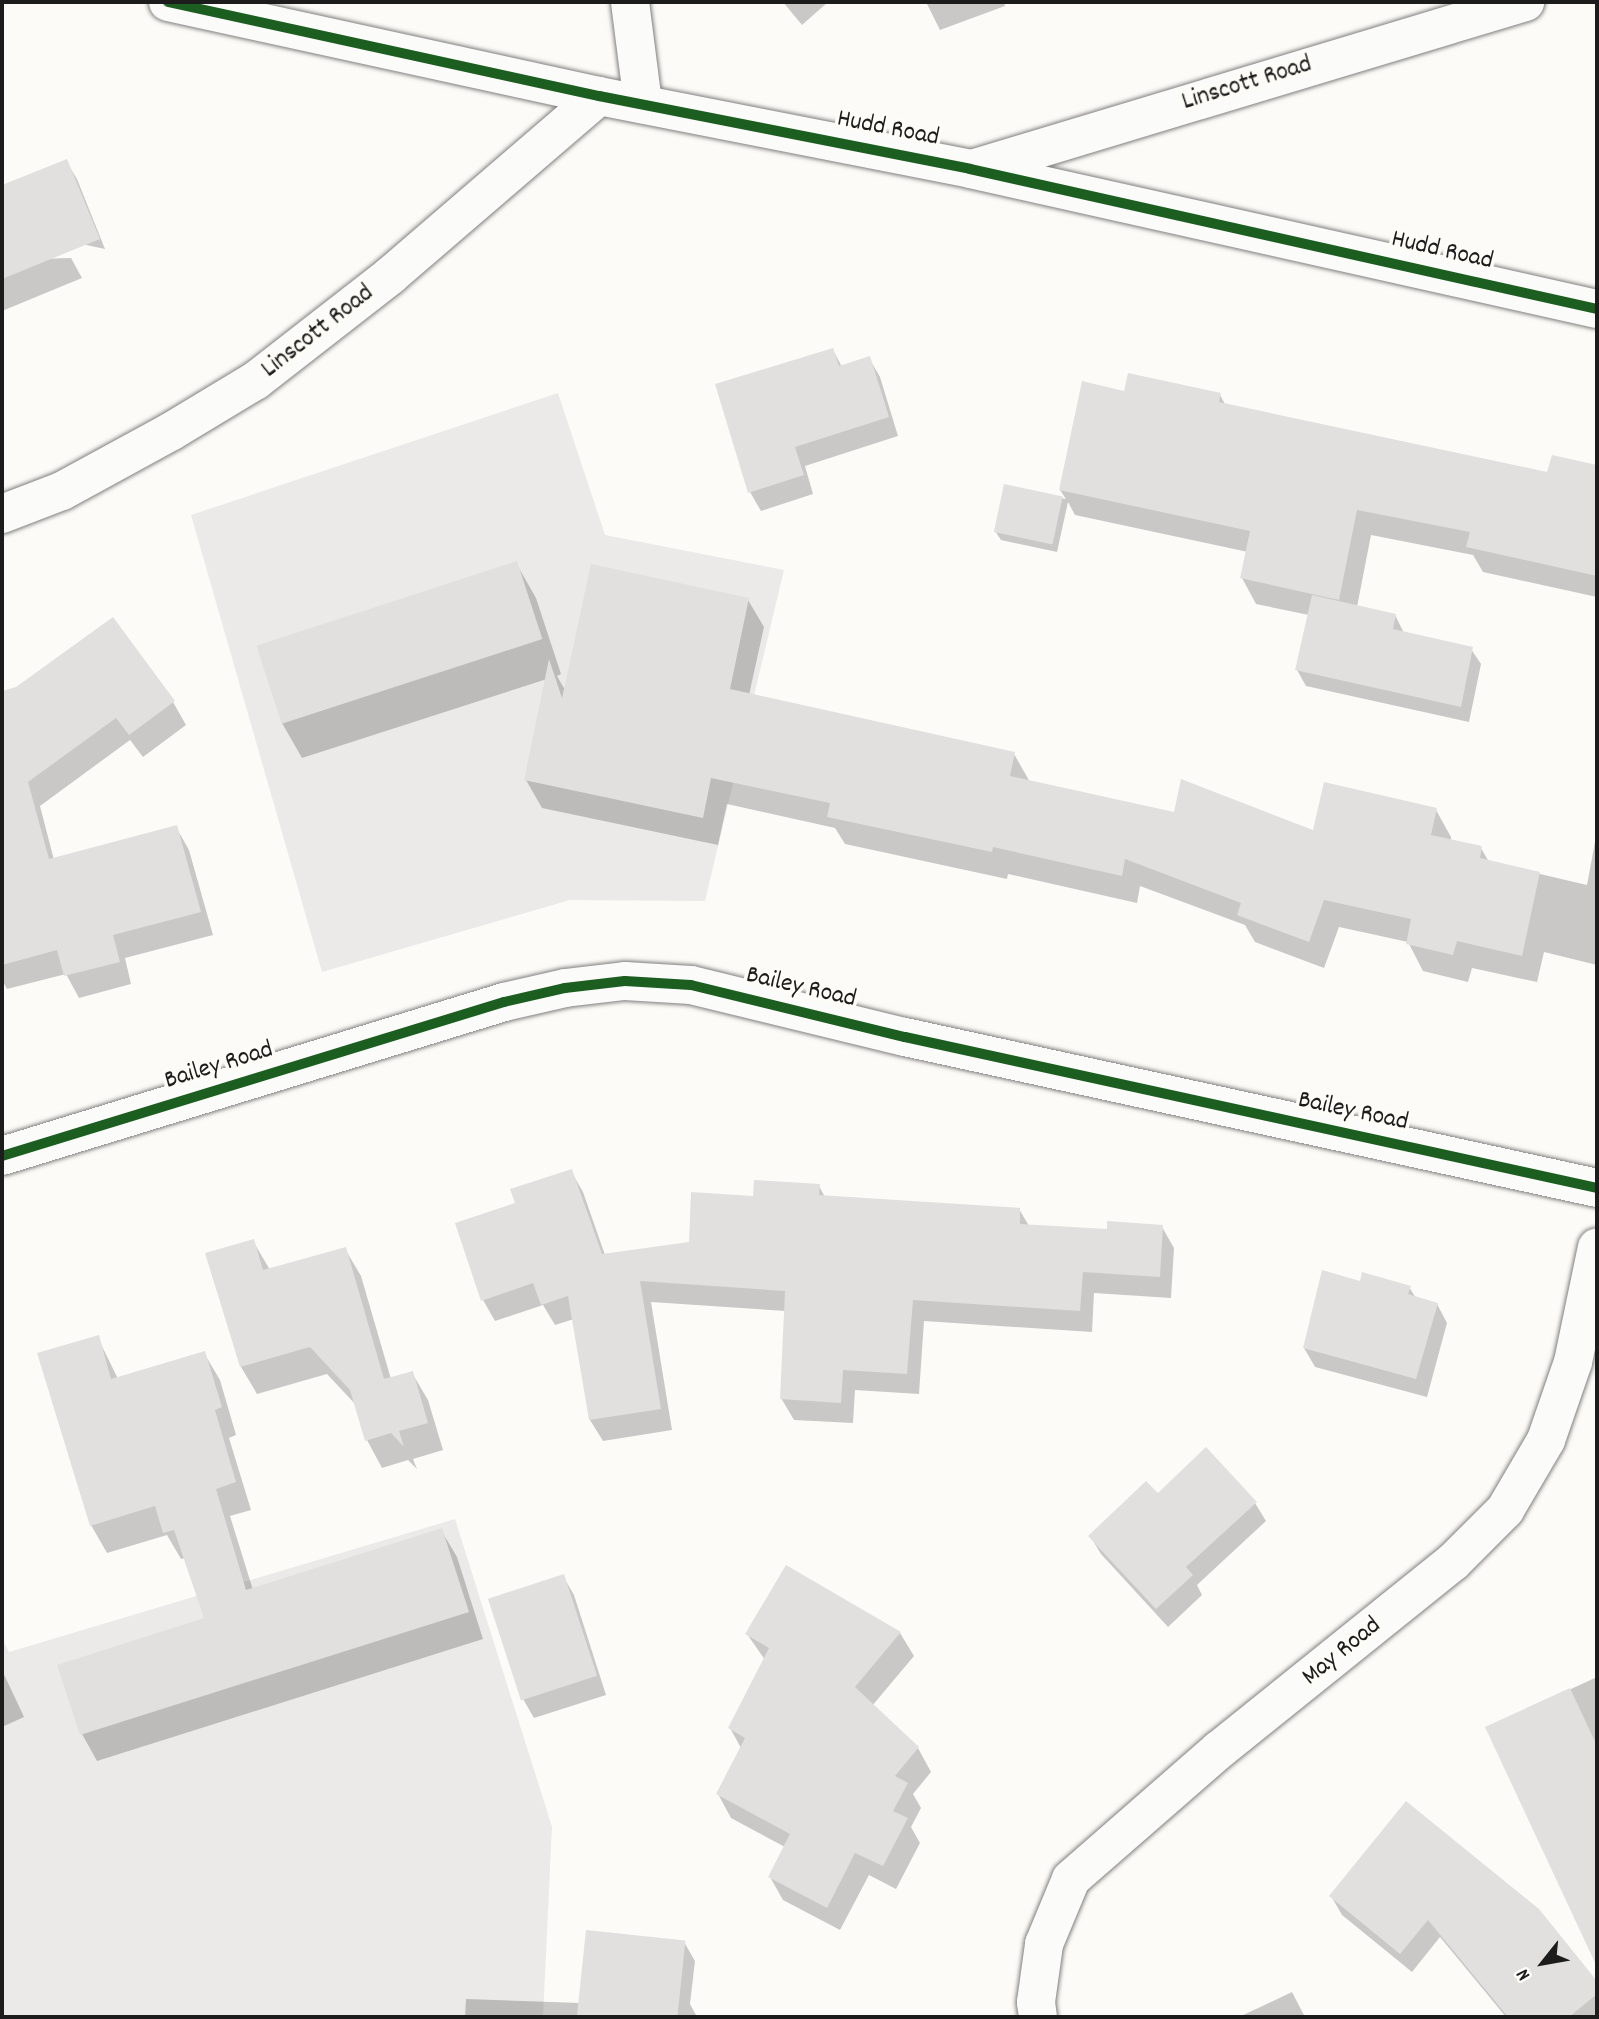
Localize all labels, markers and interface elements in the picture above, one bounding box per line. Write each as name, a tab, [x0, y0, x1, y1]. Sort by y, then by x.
street label: Linscott Road	[1178, 49, 1316, 119]
street label: Hudd Road	[834, 104, 942, 154]
street label: Hudd Road	[1388, 224, 1496, 278]
street label: Linscott Road	[256, 278, 380, 386]
street label: Bailey Road	[743, 960, 859, 1016]
street label: Bailey Road	[161, 1035, 277, 1097]
street label: Bailey Road	[1295, 1085, 1411, 1139]
street label: May Road	[1296, 1611, 1388, 1693]
north arrow	[1508, 1928, 1578, 1998]
text: N	[1511, 1963, 1539, 1985]

